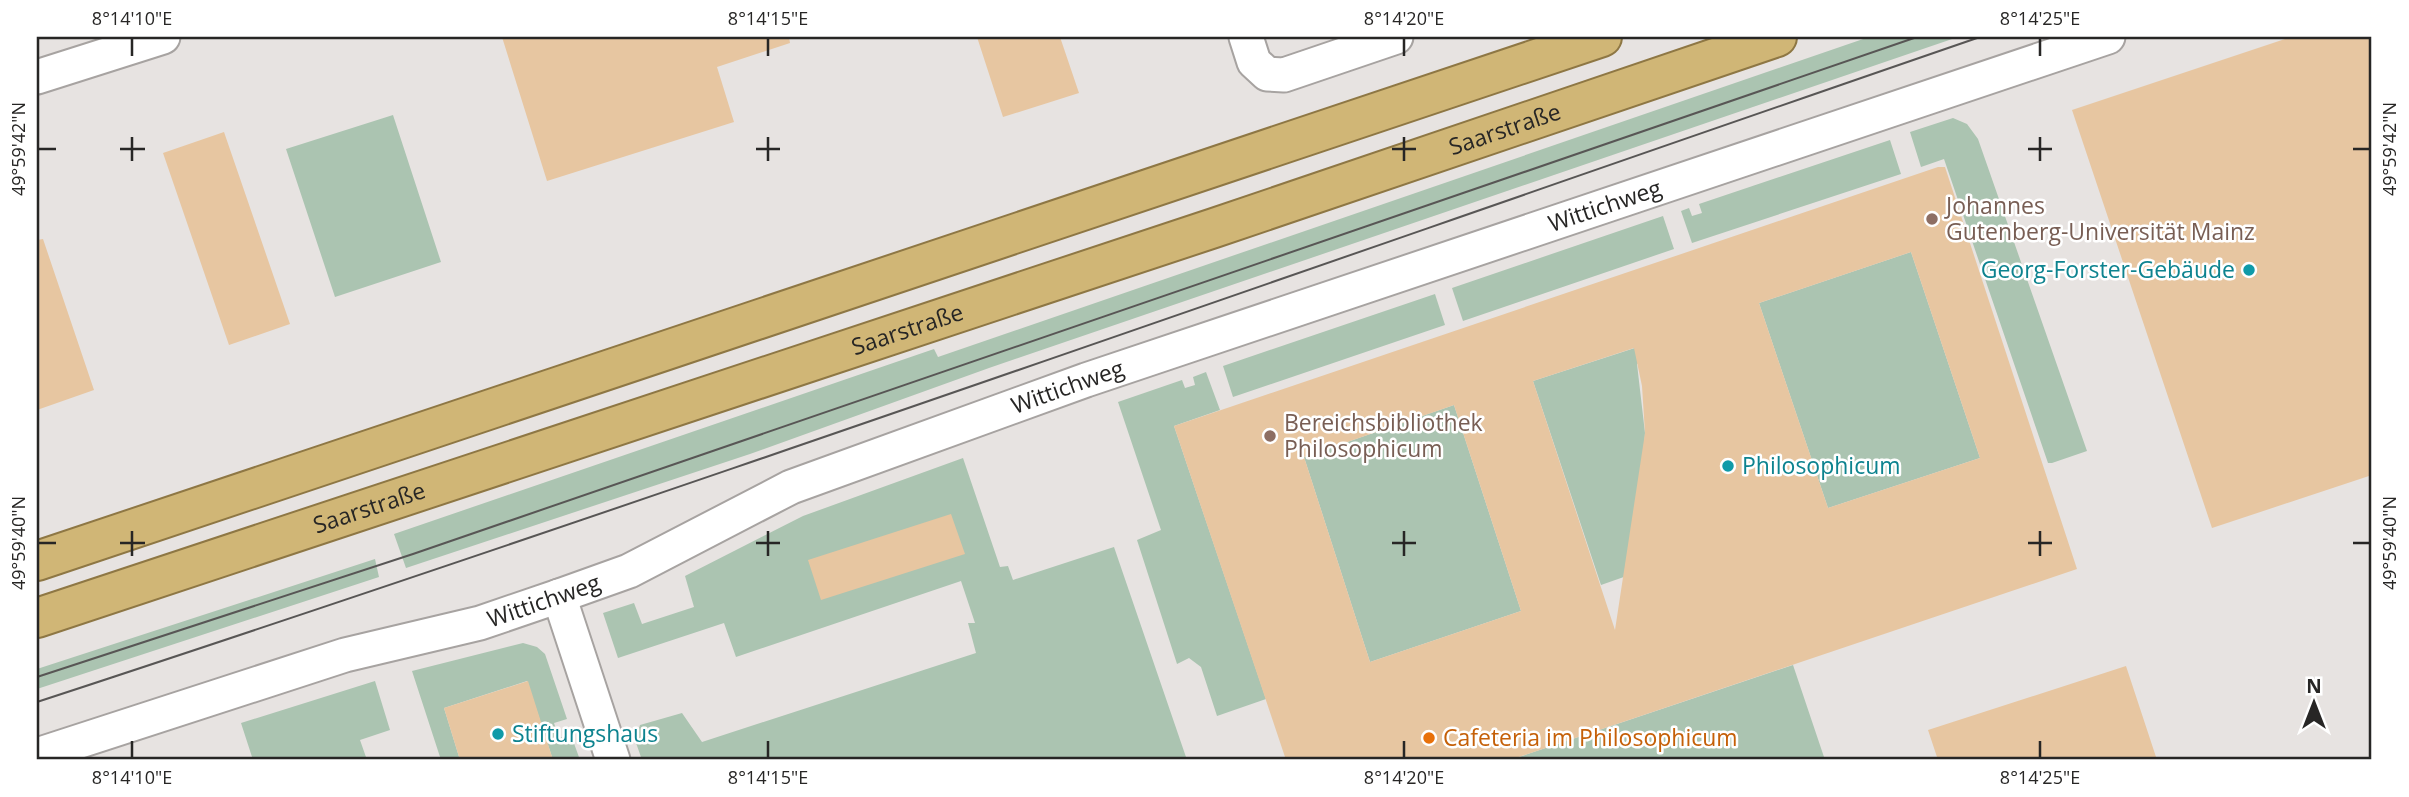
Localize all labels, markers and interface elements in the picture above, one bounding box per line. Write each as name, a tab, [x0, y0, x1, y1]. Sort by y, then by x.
text: 8°14'10"E	[92, 6, 172, 30]
text: 8°14'15"E	[728, 6, 808, 30]
text: 8°14'20"E	[1364, 6, 1444, 30]
text: 8°14'25"E	[2000, 6, 2080, 30]
street label: Saarstraße	[1444, 95, 1565, 162]
text: 49°59'42"N	[6, 102, 30, 196]
text: 49°59'42"N	[2377, 102, 2401, 196]
street label: Wittichweg	[1544, 171, 1666, 239]
place label: Johannes Gutenberg-Universität Mainz	[1944, 189, 2255, 247]
marker: Johannes Gutenberg-Universität Mainz	[1924, 211, 1940, 227]
place label: Georg-Forster-Gebäude	[1981, 253, 2235, 285]
marker: Georg-Forster-Gebäude	[2241, 262, 2257, 278]
street label: Saarstraße	[847, 295, 967, 362]
street label: Wittichweg	[1006, 351, 1128, 421]
place label: Bereichsbibliothek Philosophicum	[1284, 406, 1483, 464]
marker: Bereichsbibliothek Philosophicum	[1262, 428, 1278, 444]
place label: Philosophicum	[1742, 449, 1901, 481]
marker: Philosophicum	[1720, 458, 1736, 474]
street label: Saarstraße	[309, 474, 429, 540]
text: 49°59'40"N	[6, 496, 30, 590]
text: 49°59'40"N	[2377, 496, 2401, 590]
street label: Wittichweg	[483, 565, 605, 634]
north arrow	[2280, 668, 2350, 738]
text: N	[2306, 673, 2322, 699]
place label: Stiftungshaus	[512, 717, 658, 749]
place label: Cafeteria im Philosophicum	[1443, 721, 1738, 753]
marker: Stiftungshaus	[490, 726, 506, 742]
marker: Cafeteria im Philosophicum	[1421, 730, 1437, 746]
text: 8°14'10"E	[92, 765, 172, 789]
text: 8°14'15"E	[728, 765, 808, 789]
text: 8°14'20"E	[1364, 765, 1444, 789]
text: 8°14'25"E	[2000, 765, 2080, 789]

